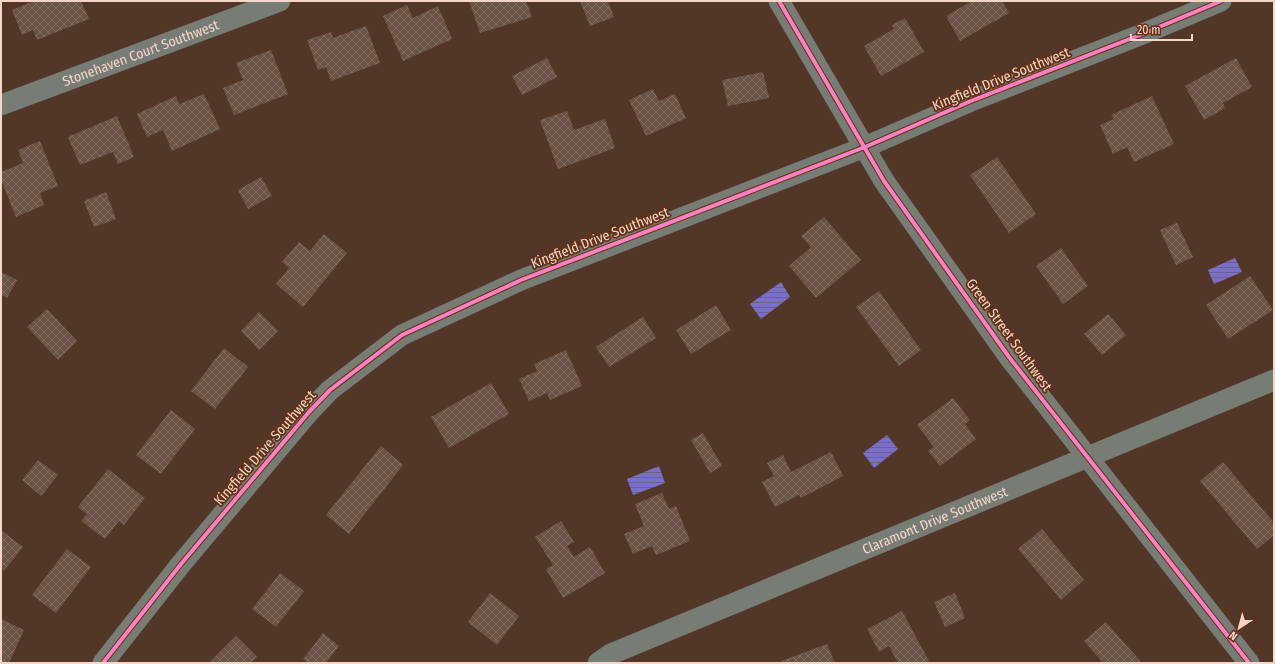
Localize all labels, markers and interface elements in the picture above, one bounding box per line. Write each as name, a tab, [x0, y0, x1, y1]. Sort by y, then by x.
street label: Stonehaven Court Southwest	[60, 16, 221, 90]
scale bar	[1131, 16, 1192, 42]
text: 20 m	[1137, 23, 1161, 37]
street label: Kingfield Drive Southwest	[930, 43, 1073, 114]
street label: Kingfield Drive Southwest	[528, 204, 672, 272]
street label: Green Street Southwest	[962, 275, 1056, 395]
street label: Kingfield Drive Southwest	[210, 387, 320, 509]
street label: Claramont Drive Southwest	[860, 483, 1010, 558]
north arrow	[1219, 608, 1259, 648]
text: N	[1227, 628, 1240, 643]

